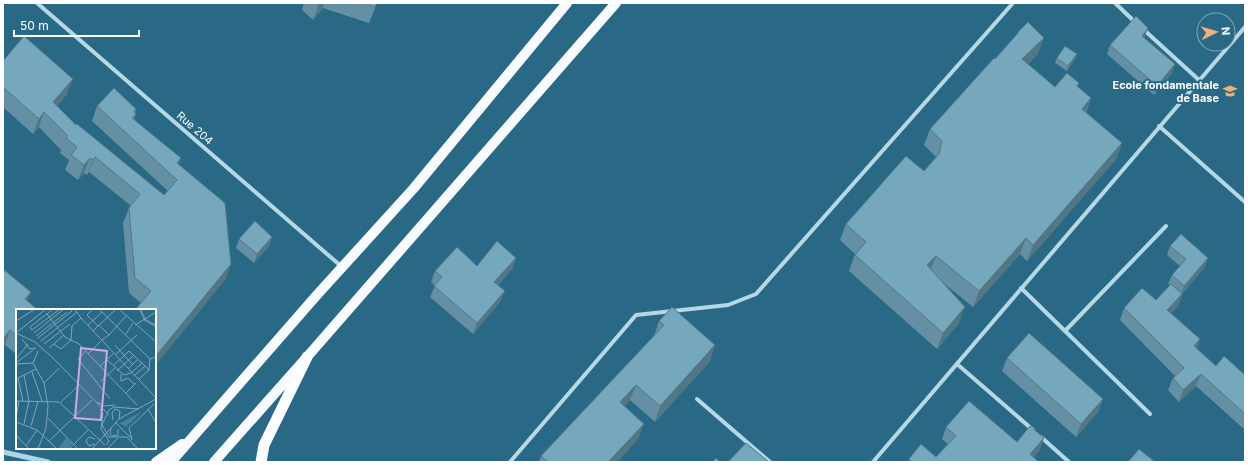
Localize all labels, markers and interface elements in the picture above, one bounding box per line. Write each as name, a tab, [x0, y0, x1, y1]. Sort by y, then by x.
scale bar	[14, 12, 139, 38]
north arrow	[1196, 12, 1236, 52]
text: 50 m	[20, 18, 49, 33]
text: N	[1219, 26, 1233, 36]
place label: Ecole fondamentale de Base	[1112, 78, 1219, 105]
school or university icon: Ecole fondamentale de Base	[1222, 83, 1238, 99]
street label: Rue 204	[174, 108, 216, 148]
inset map	[16, 309, 156, 449]

